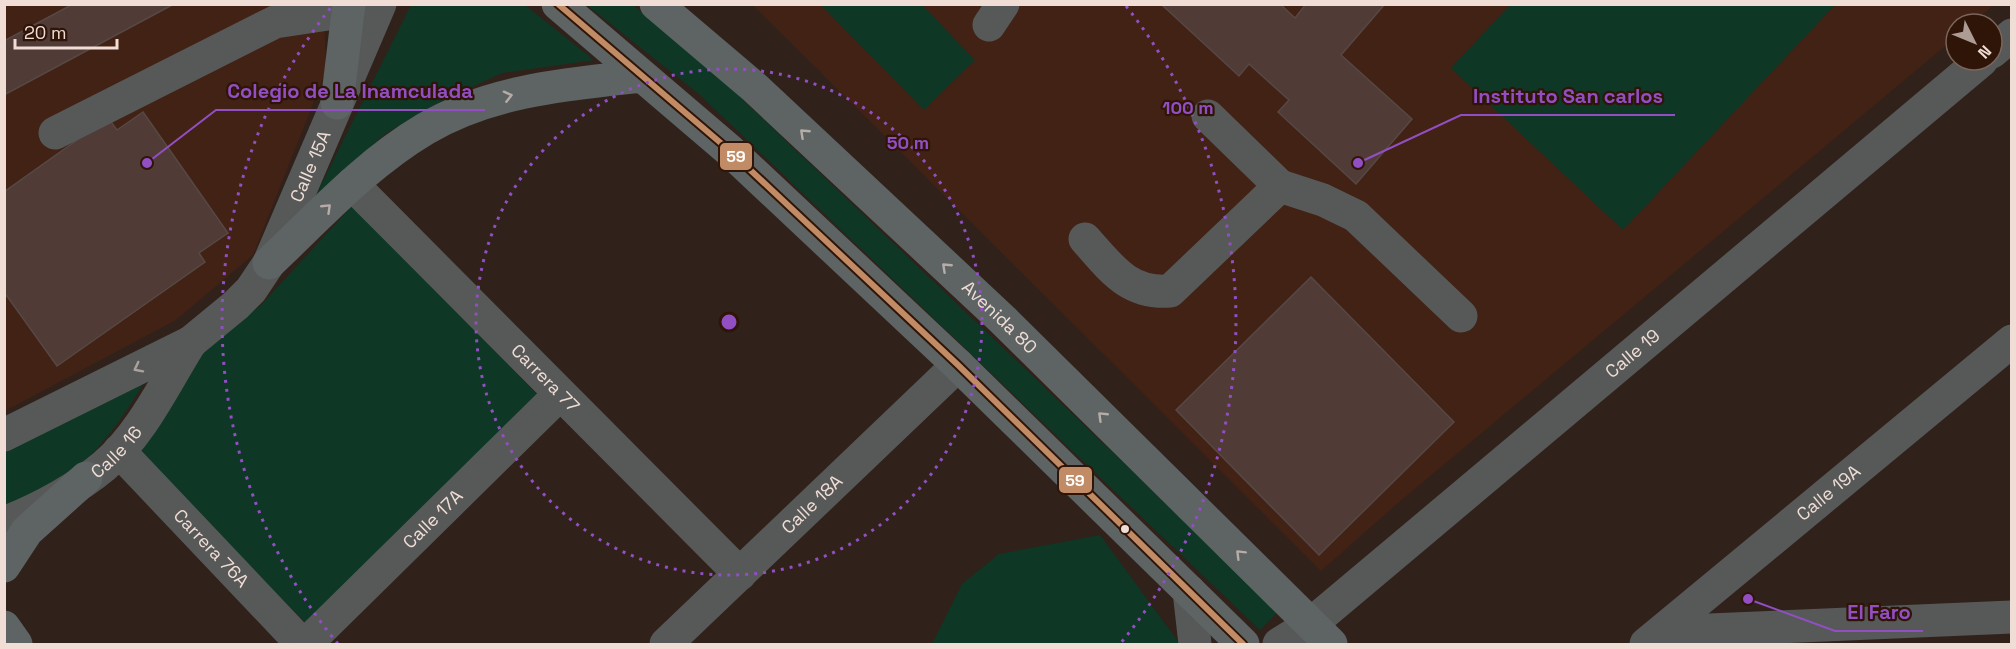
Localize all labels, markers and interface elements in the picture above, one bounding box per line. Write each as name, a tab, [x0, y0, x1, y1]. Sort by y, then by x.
scale bar	[15, 12, 117, 50]
north arrow	[1944, 12, 2004, 72]
text: 20 m	[24, 21, 67, 44]
text: N	[1973, 41, 1996, 63]
callout: Colegio de La Inamculada	[216, 72, 485, 110]
callout: Instituto San carlos	[1461, 77, 1675, 115]
text: Colegio de La Inamculada	[227, 78, 473, 104]
text: Instituto San carlos	[1473, 83, 1663, 109]
one-way arrow	[503, 91, 513, 104]
text: 100 m	[1162, 96, 1214, 119]
street label: Calle 15A	[285, 127, 335, 205]
one-way arrow	[800, 130, 811, 141]
text: 50 m	[887, 131, 929, 154]
line badge: 59	[719, 142, 753, 171]
text: 59	[726, 146, 746, 167]
one-way arrow	[320, 204, 330, 215]
one-way arrow	[942, 263, 953, 274]
street label: Avenida 80	[957, 275, 1042, 358]
centre of rings	[719, 312, 739, 332]
street label: Calle 19	[1600, 324, 1665, 383]
street label: Carrera 77	[507, 339, 585, 417]
one-way arrow	[134, 360, 145, 372]
one-way arrow	[1098, 413, 1109, 424]
street label: Calle 16	[86, 421, 147, 483]
street label: Calle 19A	[1792, 459, 1865, 526]
line badge: 59	[1058, 466, 1093, 494]
street label: Calle 18A	[776, 469, 847, 539]
text: 59	[1065, 470, 1085, 491]
street label: Calle 17A	[398, 484, 467, 553]
street label: Carrera 76A	[169, 504, 254, 592]
unlabelled marker	[1119, 523, 1131, 535]
one-way arrow	[1237, 550, 1248, 561]
callout: El Faro	[1835, 593, 1923, 631]
text: El Faro	[1847, 599, 1911, 625]

